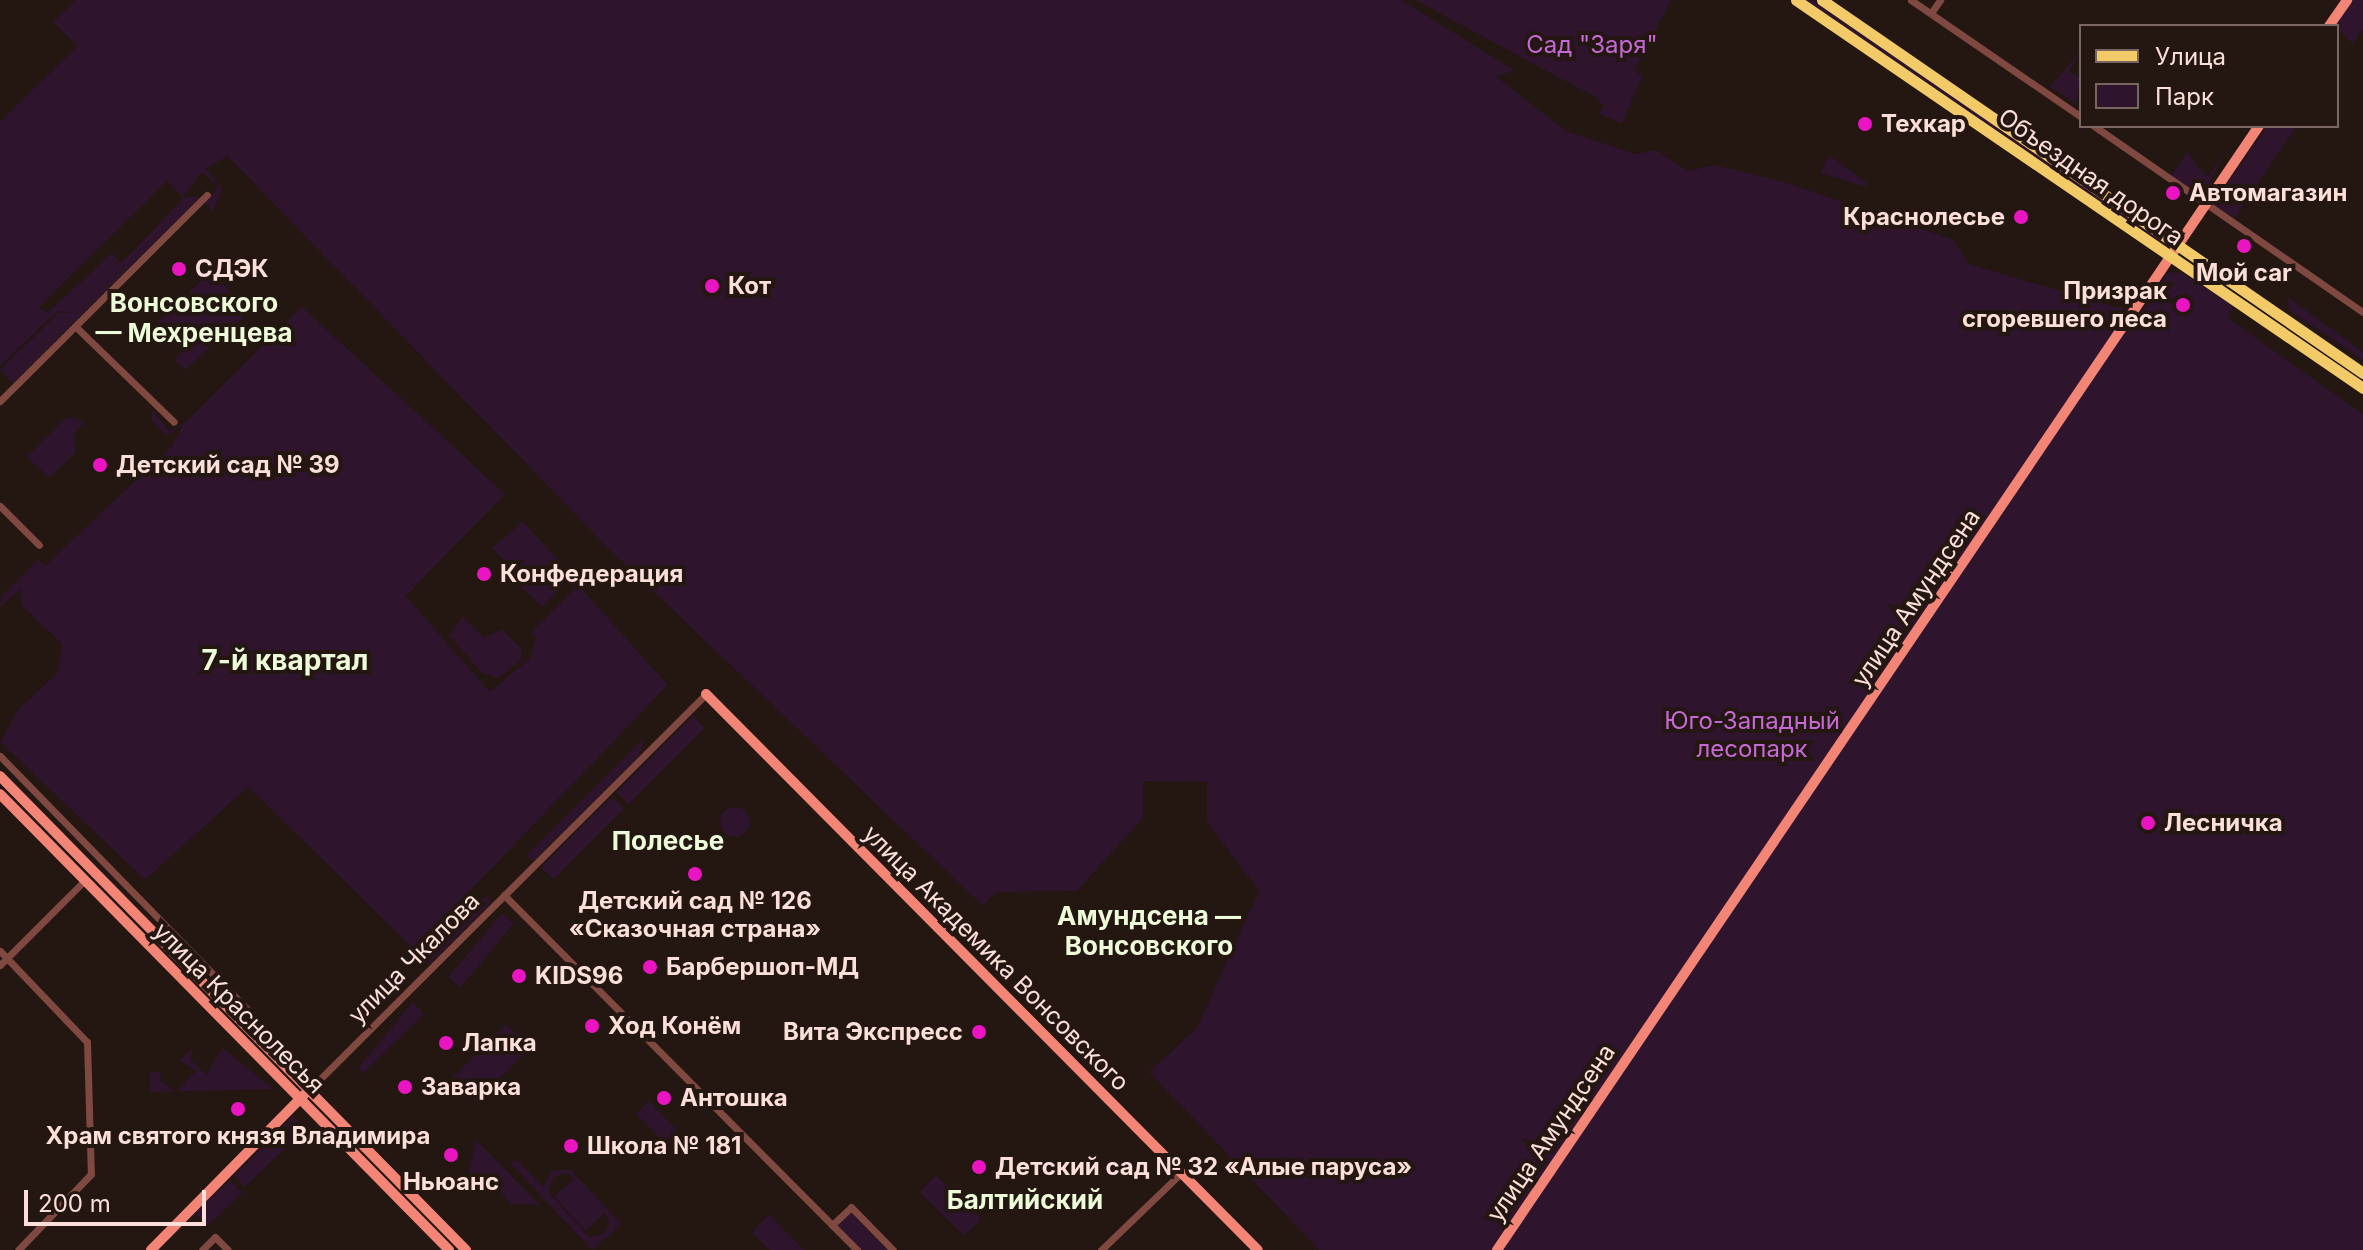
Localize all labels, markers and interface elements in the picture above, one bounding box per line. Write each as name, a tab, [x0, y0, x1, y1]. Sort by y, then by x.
legend	[2079, 24, 2339, 128]
park label: Сад "Заря"	[1526, 31, 1658, 59]
text: Улица	[2155, 42, 2226, 71]
text: Парк	[2155, 82, 2214, 111]
street label: Объездная дорога	[1993, 102, 2189, 252]
place label: Техкар	[1881, 110, 1966, 138]
marker: Техкар	[1856, 115, 1874, 133]
place label: Автомагазин	[2189, 179, 2347, 207]
marker: Автомагазин	[2164, 184, 2182, 202]
place label: Краснолесье	[1843, 203, 2005, 231]
marker: Краснолесье	[2012, 208, 2030, 226]
marker: Мой car	[2235, 237, 2253, 255]
place label: СДЭК	[195, 255, 269, 283]
place label: Мой car	[2196, 259, 2292, 287]
marker: СДЭК	[170, 260, 188, 278]
place label: Кот	[728, 272, 771, 300]
marker: Кот	[703, 277, 721, 295]
place label: Призрак сгоревшего леса	[1962, 277, 2167, 333]
district label: Вонсовского — Мехренцева	[95, 287, 293, 348]
marker: Призрак сгоревшего леса	[2174, 296, 2192, 314]
place label: Детский сад № 39	[116, 451, 340, 479]
marker: Детский сад № 39	[91, 456, 109, 474]
street label: улица Амундсена	[1846, 504, 1986, 692]
place label: Конфедерация	[500, 560, 683, 588]
marker: Конфедерация	[475, 565, 493, 583]
district label: 7-й квартал	[202, 643, 368, 677]
park label: Юго-Западный лесопарк	[1664, 707, 1840, 763]
place label: Лесничка	[2164, 809, 2283, 837]
marker: Лесничка	[2139, 814, 2157, 832]
street label: улица Академика Вонсовского	[857, 819, 1135, 1097]
district label: Полесье	[612, 825, 724, 857]
marker: Детский сад № 126 «Сказочная страна»	[686, 865, 704, 883]
street label: улица Чкалова	[342, 886, 486, 1030]
place label: Детский сад № 126 «Сказочная страна»	[569, 887, 821, 943]
district label: Амундсена — Вонсовского	[1057, 900, 1241, 962]
street label: улица Краснолесья	[148, 917, 330, 1099]
place label: Барбершоп-МД	[666, 953, 859, 981]
marker: Барбершоп-МД	[641, 958, 659, 976]
place label: KIDS96	[535, 962, 623, 990]
marker: KIDS96	[510, 967, 528, 985]
place label: Ход Конём	[608, 1012, 741, 1040]
marker: Ход Конём	[583, 1017, 601, 1035]
place label: Вита Экспресс	[783, 1018, 963, 1046]
marker: Вита Экспресс	[970, 1023, 988, 1041]
place label: Лапка	[462, 1029, 537, 1057]
marker: Лапка	[437, 1034, 455, 1052]
street label: улица Амундсена	[1481, 1039, 1621, 1227]
place label: Заварка	[421, 1073, 521, 1101]
marker: Заварка	[396, 1078, 414, 1096]
place label: Антошка	[680, 1084, 788, 1112]
marker: Антошка	[655, 1089, 673, 1107]
marker: Храм святого князя Владимира	[229, 1100, 247, 1118]
place label: Храм святого князя Владимира	[46, 1122, 430, 1150]
place label: Школа № 181	[587, 1132, 741, 1160]
marker: Школа № 181	[562, 1137, 580, 1155]
marker: Ньюанс	[442, 1146, 460, 1164]
place label: Детский сад № 32 «Алые паруса»	[995, 1153, 1412, 1181]
marker: Детский сад № 32 «Алые паруса»	[970, 1158, 988, 1176]
place label: Ньюанс	[403, 1168, 499, 1196]
scale bar	[28, 1174, 210, 1224]
district label: Балтийский	[947, 1184, 1103, 1216]
text: 200 m	[38, 1189, 111, 1218]

